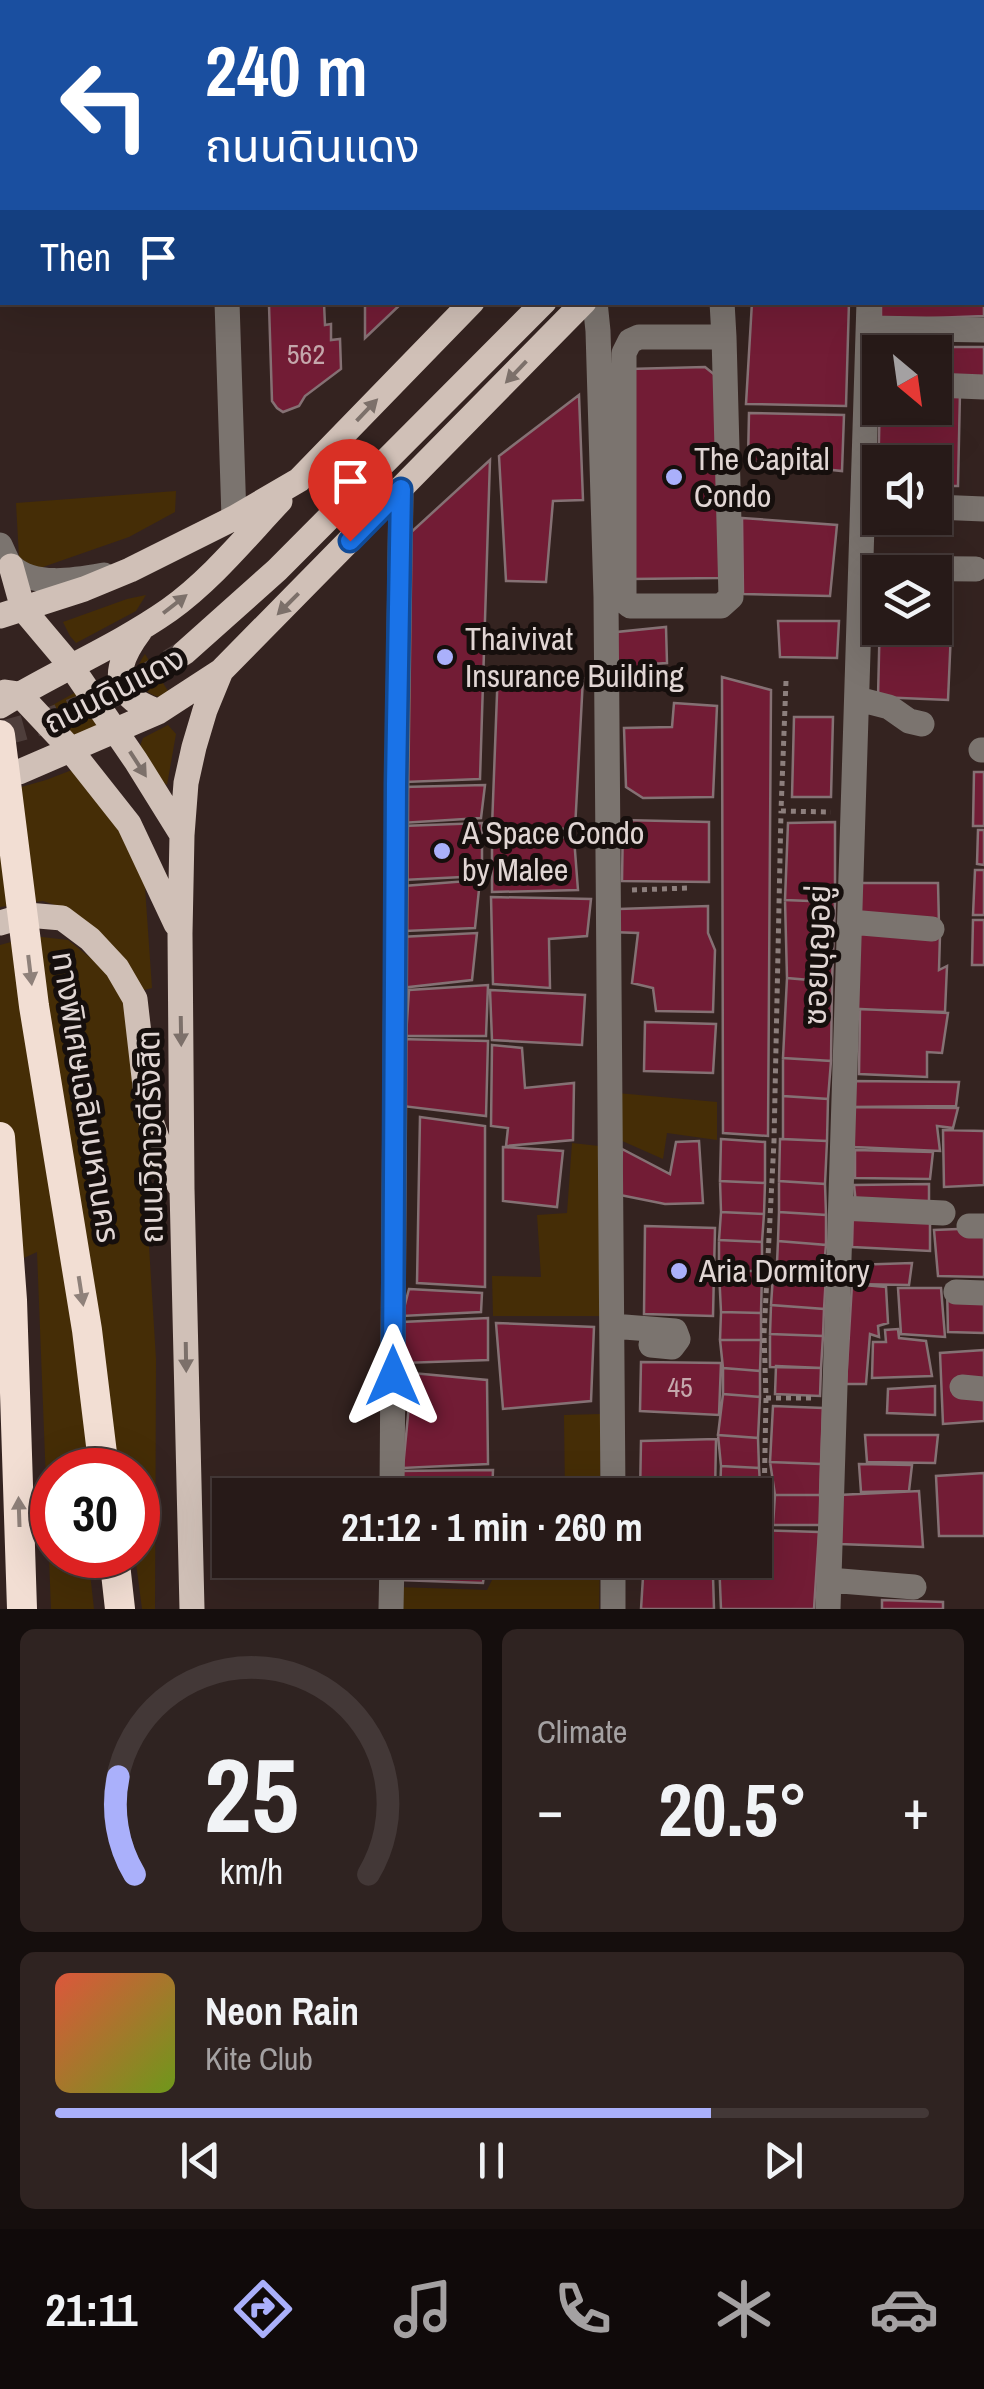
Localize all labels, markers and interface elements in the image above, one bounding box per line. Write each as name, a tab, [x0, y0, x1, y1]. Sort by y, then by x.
text: 240 m	[205, 24, 368, 118]
icon: left	[40, 40, 170, 170]
text: ถนนดินแดง	[205, 115, 420, 176]
icon: arrive	[131, 230, 186, 285]
text: Then	[40, 232, 111, 283]
house number: 562	[287, 335, 325, 373]
north arrow	[862, 335, 952, 425]
map controls	[862, 335, 952, 645]
one-way arrow	[504, 360, 528, 384]
one-way arrow	[355, 399, 379, 423]
place label: The Capital Condo	[694, 437, 830, 517]
pin	[308, 439, 393, 542]
button: sound	[862, 445, 952, 535]
icon: arrive	[323, 454, 378, 509]
marker: The Capital Condo	[663, 466, 685, 488]
button: layers	[862, 555, 952, 645]
one-way arrow	[276, 591, 300, 615]
one-way arrow	[162, 594, 188, 615]
place label: Thaivivat Insurance Building	[465, 617, 684, 697]
street label: ถนนดินแดง	[36, 636, 192, 743]
marker: Thaivivat Insurance Building	[434, 646, 456, 668]
one-way arrow	[128, 750, 146, 778]
place label: A Space Condo by Malee	[461, 811, 644, 891]
marker: A Space Condo by Malee	[431, 840, 453, 862]
street label: ซอยบุญอยู่	[793, 884, 840, 1026]
street label: ทางพิเศษเฉลิมมหานคร	[42, 948, 131, 1246]
one-way arrow	[22, 955, 38, 987]
one-way arrow	[173, 1015, 189, 1047]
street label: ถนนวิภาวดีรังสิต	[126, 1030, 173, 1244]
place label: Aria Dormitory	[698, 1249, 870, 1292]
marker: Aria Dormitory	[668, 1260, 690, 1282]
one-way arrow	[74, 1276, 89, 1308]
position arrow	[341, 1324, 445, 1428]
one-way arrow	[178, 1341, 194, 1373]
house number: 45	[667, 1368, 693, 1406]
speed limit sign: 30	[30, 1448, 160, 1578]
one-way arrow	[10, 1495, 26, 1527]
text: 21:12 · 1 min · 260 m	[341, 1502, 643, 1553]
text: Climate	[537, 1710, 627, 1753]
text: 25	[204, 1724, 298, 1864]
text: 20.5°	[658, 1758, 808, 1859]
text: −	[537, 1772, 563, 1846]
text: +	[903, 1772, 929, 1846]
text: km/h	[219, 1847, 283, 1895]
text: Neon Rain	[205, 1986, 359, 2037]
text: Kite Club	[205, 2037, 313, 2080]
icon: previous	[173, 2133, 228, 2188]
icon: pause	[464, 2133, 519, 2188]
icon: next	[756, 2133, 811, 2188]
icon: directions	[228, 2274, 298, 2344]
icon: music	[388, 2274, 458, 2344]
icon: phone	[548, 2274, 618, 2344]
icon: climate	[709, 2274, 779, 2344]
icon: car	[869, 2274, 939, 2344]
text: 21:11	[45, 2279, 137, 2340]

